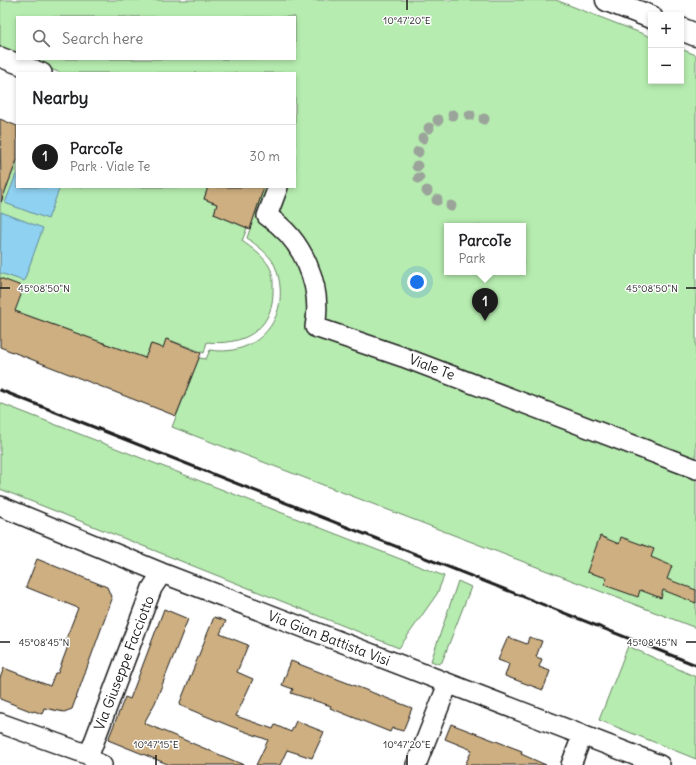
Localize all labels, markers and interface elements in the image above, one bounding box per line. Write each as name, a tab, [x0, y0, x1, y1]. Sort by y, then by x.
map controls	[648, 12, 684, 84]
button: +	[648, 12, 684, 48]
text: 10°47'20"E	[383, 14, 431, 27]
search box	[16, 16, 296, 60]
icon: search	[30, 27, 52, 49]
text: Search here	[62, 29, 143, 48]
button: −	[648, 48, 684, 84]
text: Nearby	[32, 87, 88, 109]
text: ParcoTe	[70, 139, 123, 158]
text: 1	[42, 148, 48, 165]
text: 30 m	[250, 148, 280, 165]
text: Park · Viale Te	[70, 158, 150, 175]
popup	[444, 223, 526, 275]
text: ParcoTe	[459, 231, 511, 250]
text: Park	[459, 250, 485, 267]
your location	[407, 272, 427, 292]
text: 45°08'50"N	[18, 282, 70, 295]
text: 45°08'50"N	[626, 282, 678, 295]
pin: 1	[472, 288, 498, 321]
street label: Viale Te	[406, 350, 458, 384]
street label: Via Giuseppe Facciotto	[90, 593, 158, 733]
street label: Via Gian Battista Visi	[265, 606, 393, 670]
text: 45°08'45"N	[19, 636, 69, 649]
text: 45°08'45"N	[627, 636, 677, 649]
text: 10°47'15"E	[133, 738, 179, 751]
text: 10°47'20"E	[383, 738, 431, 751]

